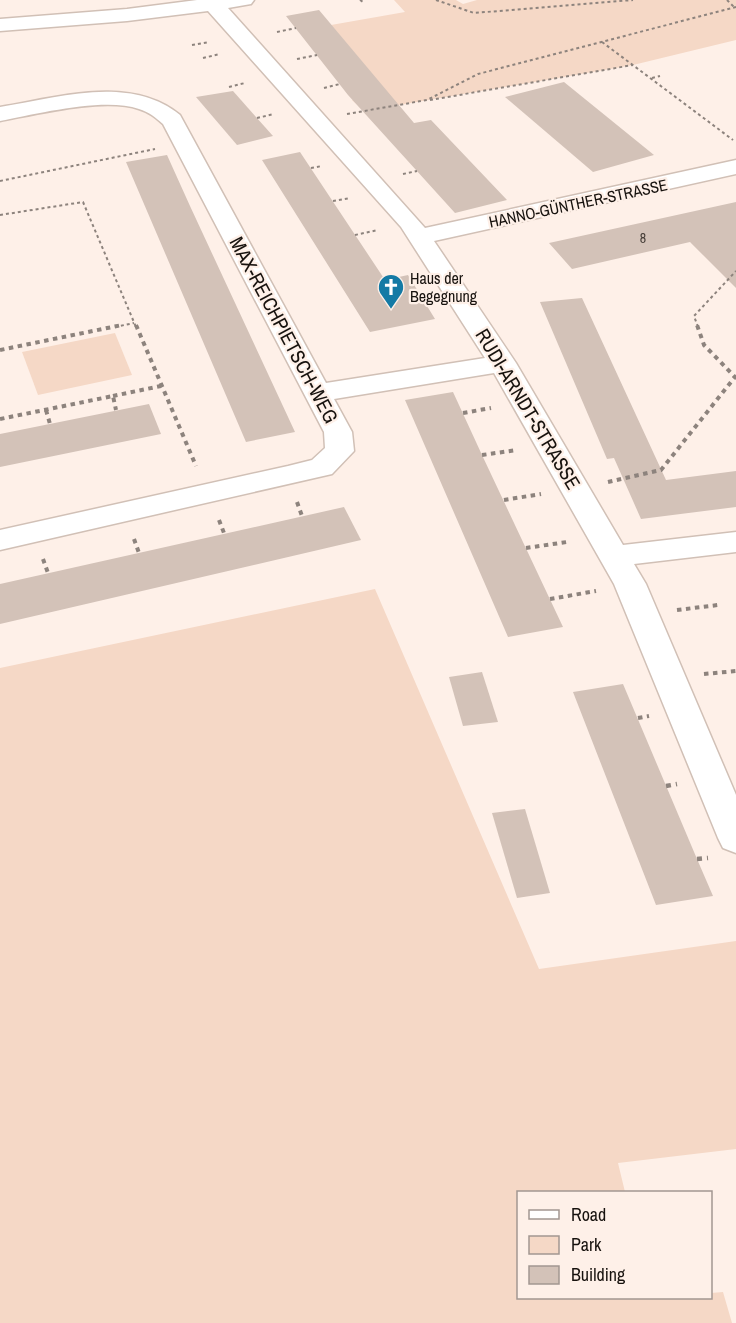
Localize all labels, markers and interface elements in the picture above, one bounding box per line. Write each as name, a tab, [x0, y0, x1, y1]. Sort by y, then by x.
street label: HANNO-GÜNTHER-STRASSE	[487, 173, 669, 233]
house number: 8	[640, 229, 646, 247]
street label: MAX-REICHPIETSCH-WEG	[224, 232, 345, 428]
place label: Haus der Begegnung	[410, 267, 478, 307]
church icon: Haus der Begegnung	[376, 272, 406, 310]
street label: RUDI-ARNDT-STRASSE	[470, 323, 587, 494]
legend	[517, 1191, 712, 1299]
text: Road	[571, 1202, 606, 1227]
text: Park	[571, 1232, 602, 1257]
text: Building	[571, 1262, 626, 1287]

